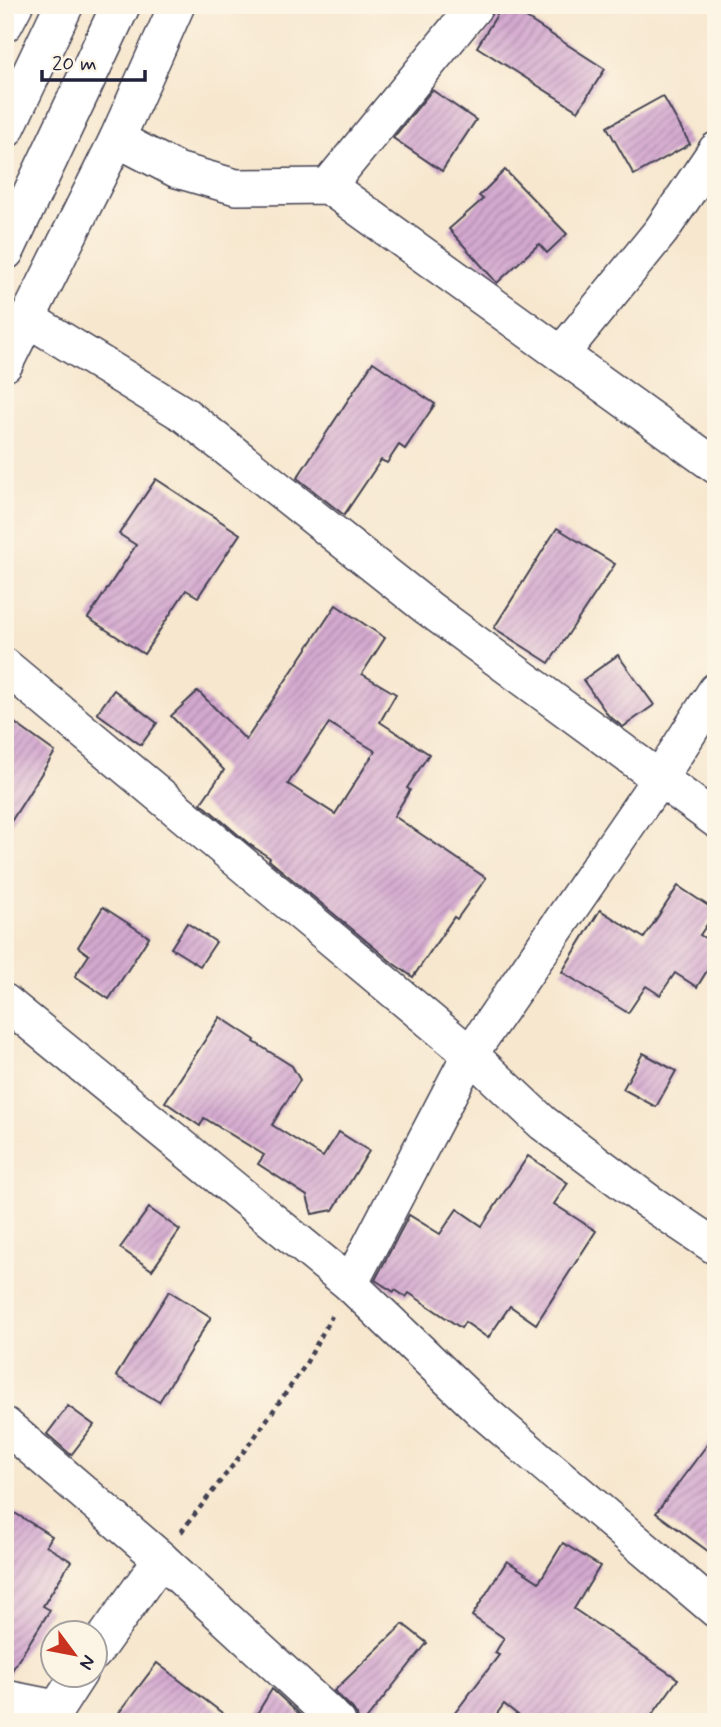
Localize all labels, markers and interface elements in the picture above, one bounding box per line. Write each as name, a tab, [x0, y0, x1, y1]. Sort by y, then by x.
scale bar	[42, 38, 145, 82]
text: 20 m	[52, 50, 97, 78]
north arrow	[38, 1618, 108, 1688]
text: N	[73, 1650, 101, 1674]

